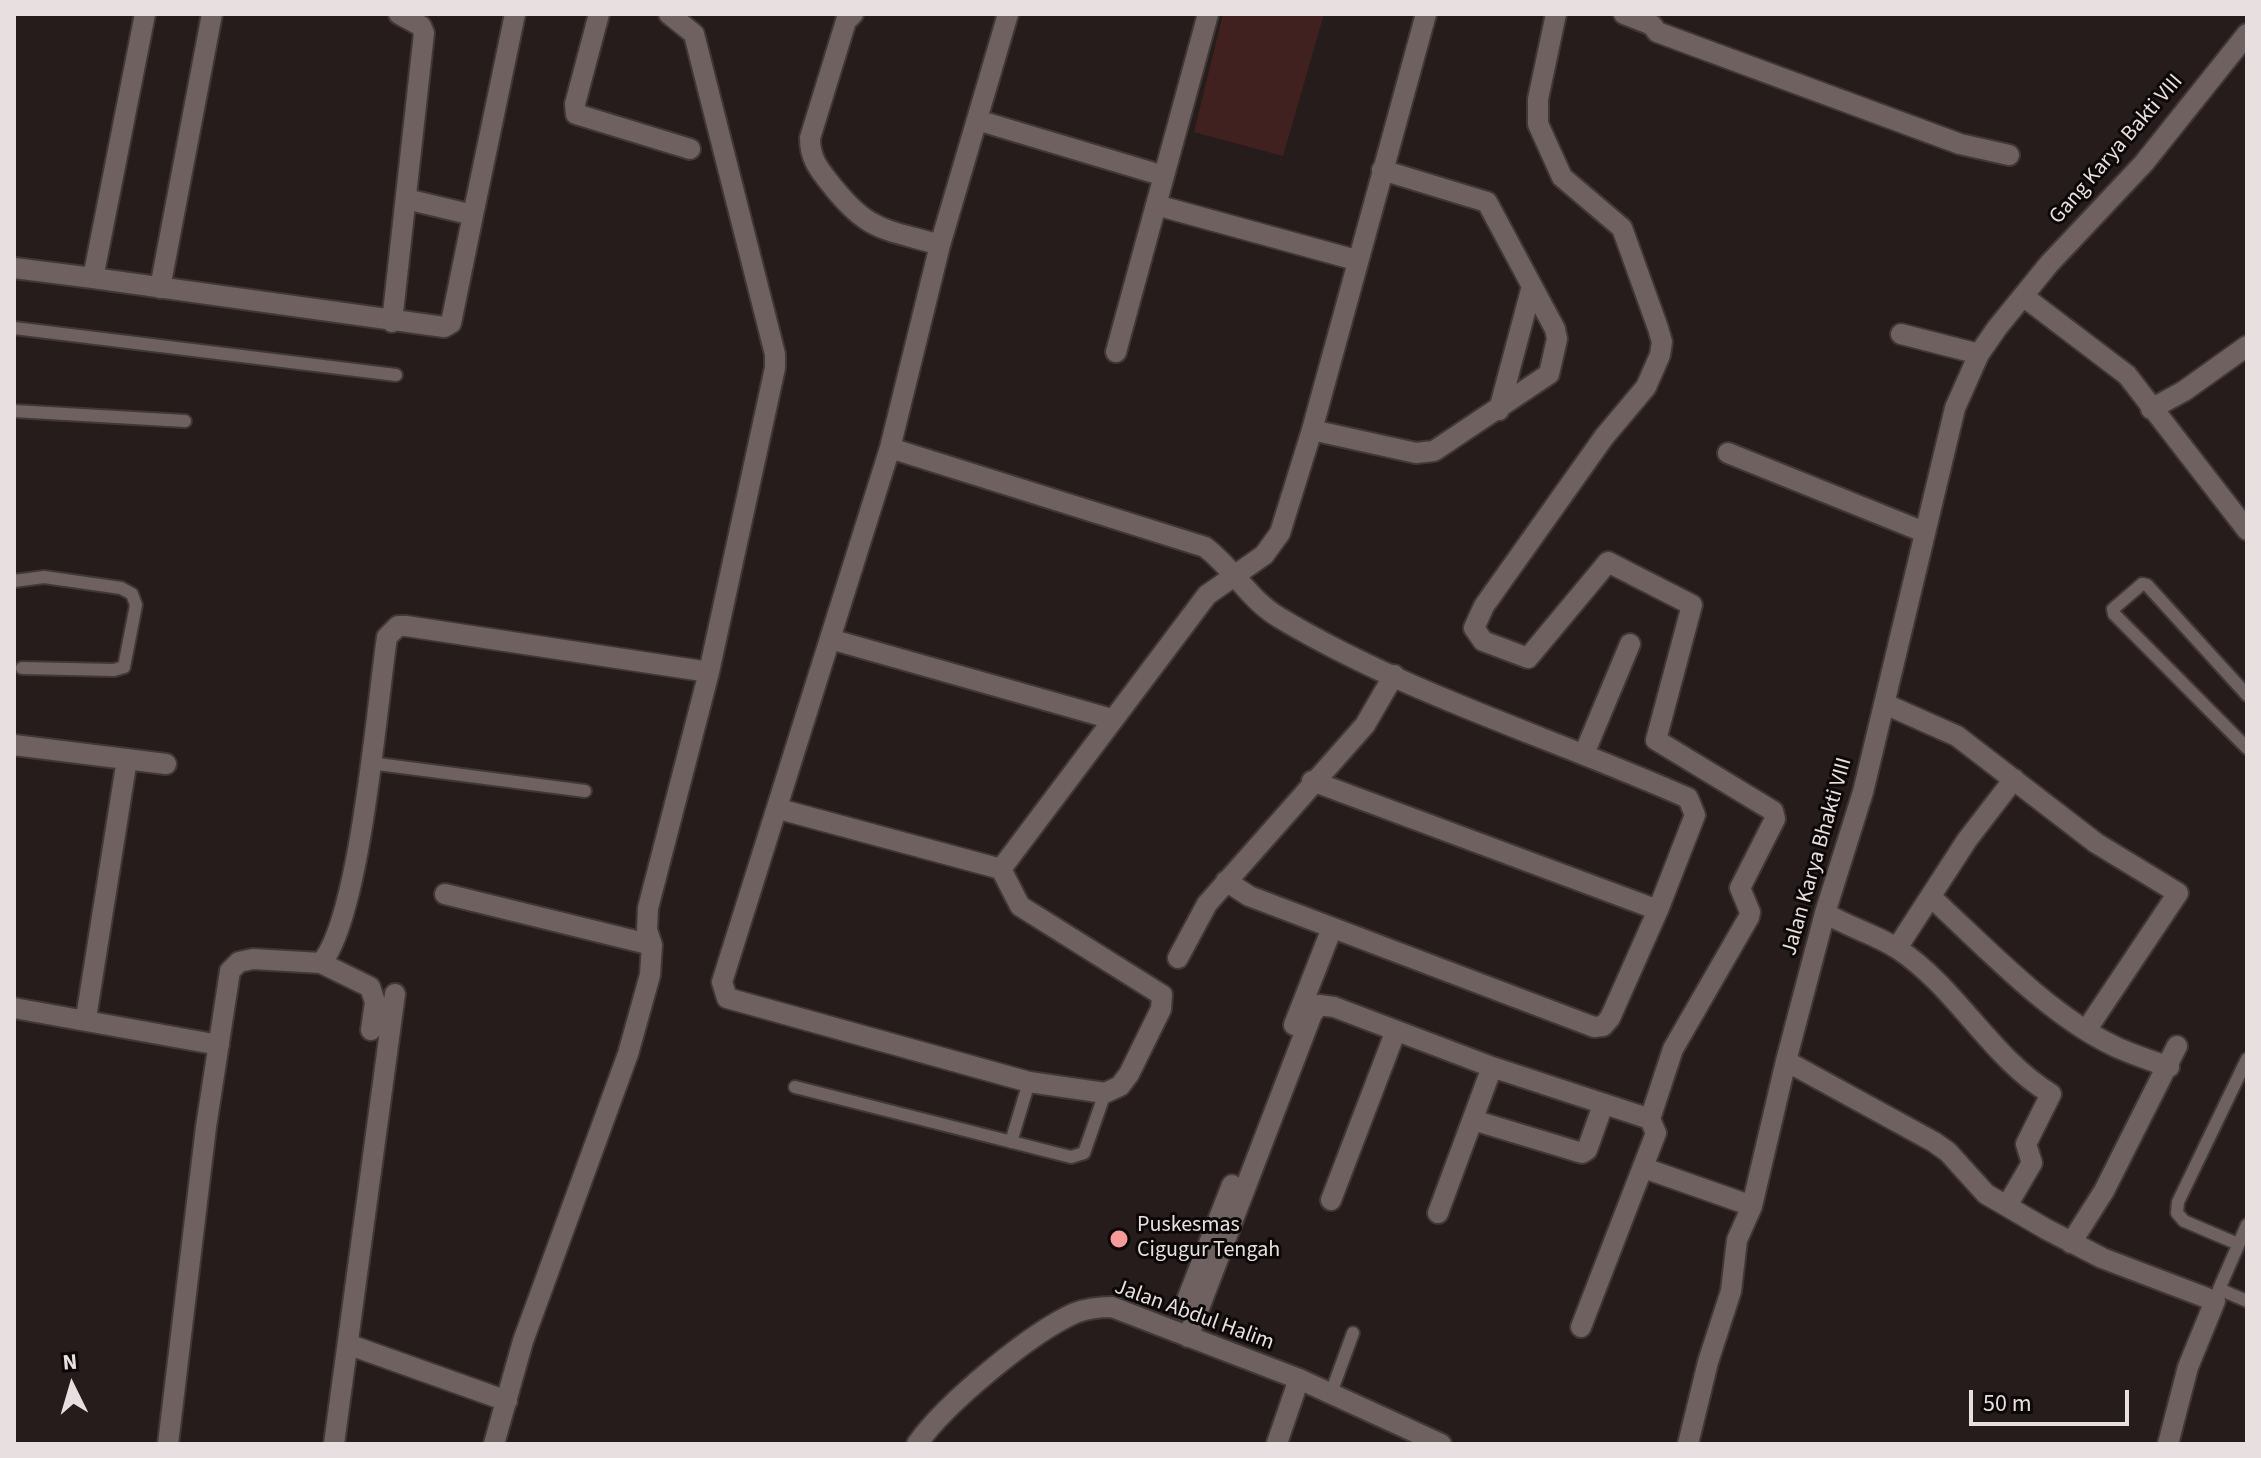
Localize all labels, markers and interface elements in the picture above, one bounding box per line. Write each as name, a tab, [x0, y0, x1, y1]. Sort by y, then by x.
street label: Gang Karya Bakti VIII	[2045, 70, 2189, 230]
street label: Jalan Karya Bhakti VIII	[1777, 755, 1859, 959]
place label: Puskesmas Cigugur Tengah	[1137, 1213, 1280, 1264]
marker: Puskesmas Cigugur Tengah	[1108, 1228, 1130, 1250]
street label: Jalan Abdul Halim	[1111, 1275, 1277, 1357]
north arrow	[32, 1346, 112, 1426]
text: N	[61, 1346, 79, 1379]
scale bar	[1973, 1374, 2133, 1424]
text: 50 m	[1983, 1386, 2032, 1421]

